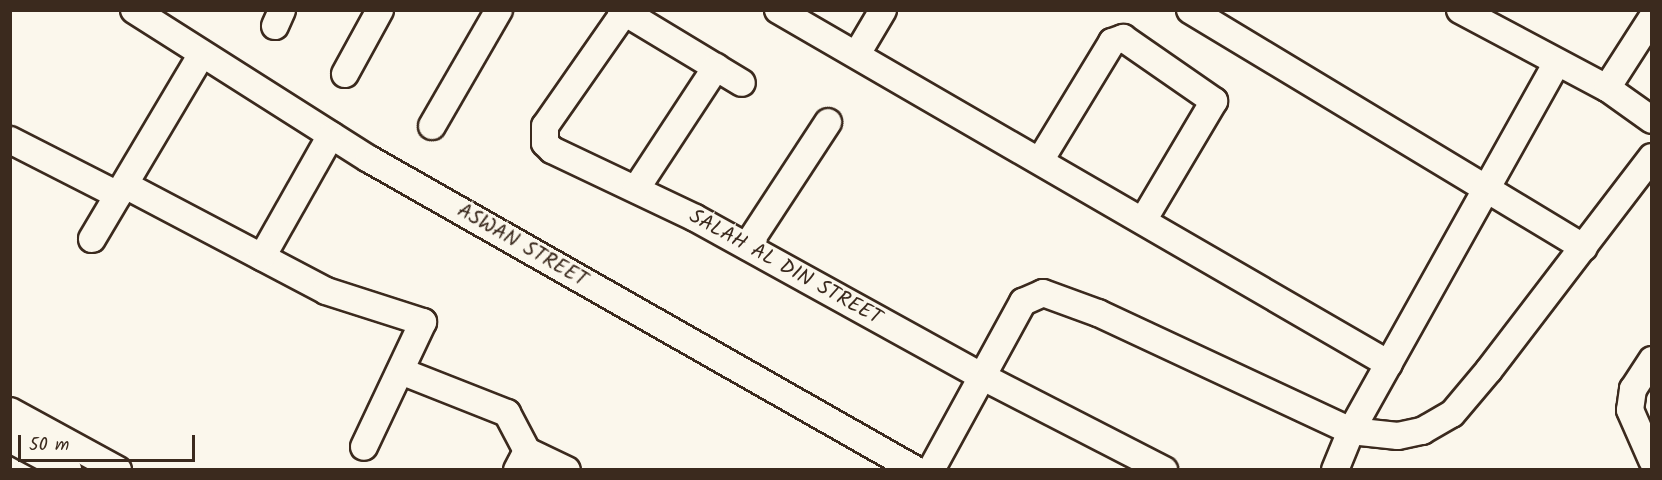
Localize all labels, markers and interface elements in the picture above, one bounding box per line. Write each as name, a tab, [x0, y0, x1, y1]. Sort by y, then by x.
street label: ASWAN STREET	[452, 199, 592, 293]
street label: SALAH AL DIN STREET	[684, 205, 886, 331]
scale bar	[21, 423, 198, 461]
text: 50 m	[29, 431, 69, 460]

